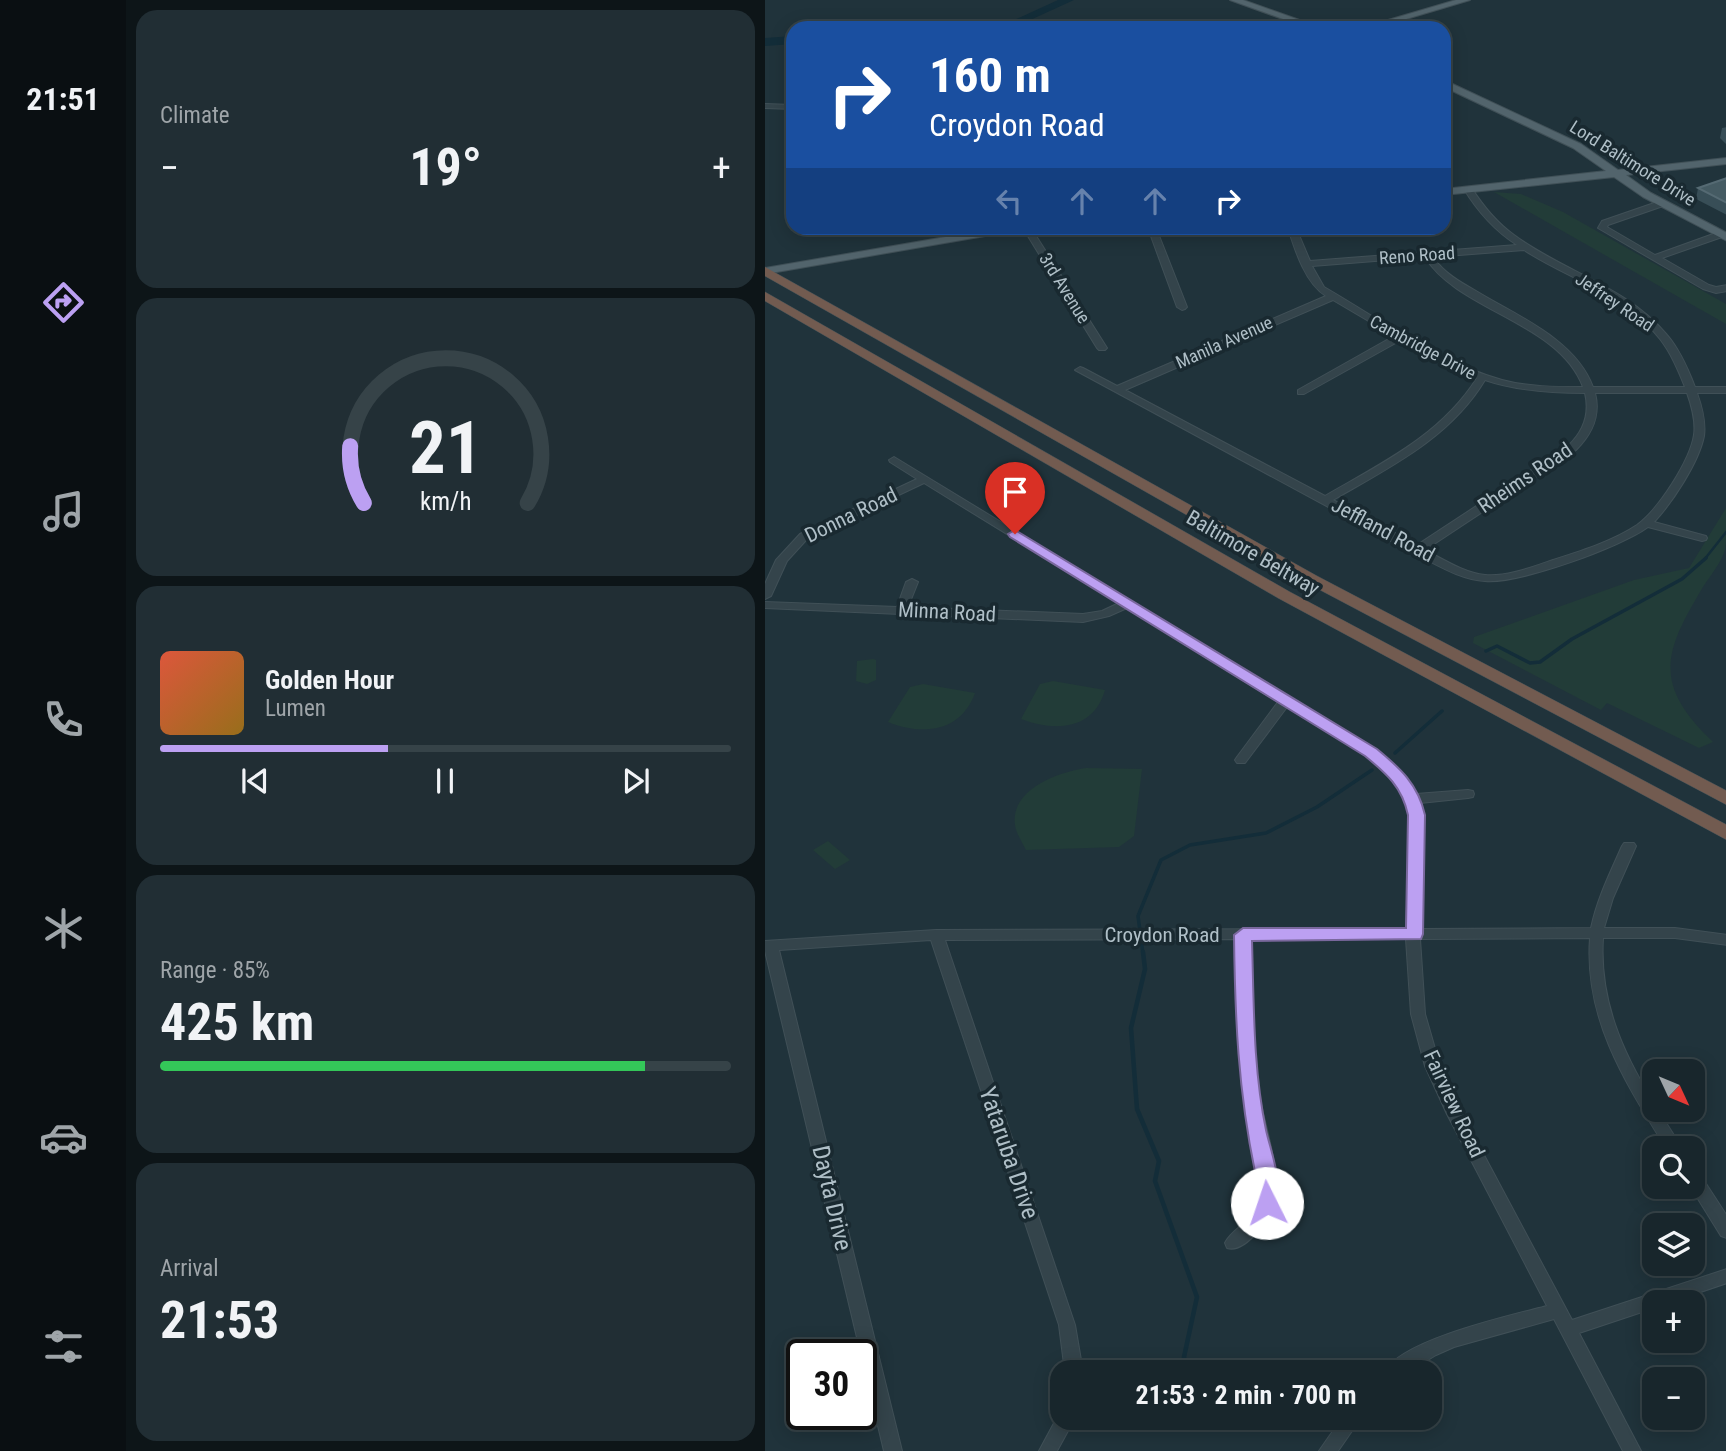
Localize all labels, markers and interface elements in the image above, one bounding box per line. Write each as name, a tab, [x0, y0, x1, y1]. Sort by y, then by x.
text: 160 m	[929, 47, 1051, 104]
icon: right	[814, 49, 905, 140]
text: 21:51	[26, 80, 100, 118]
text: Climate	[160, 102, 230, 129]
text: Croydon Road	[929, 106, 1105, 144]
street label: Lord Baltimore Drive	[1566, 116, 1700, 210]
text: 19°	[409, 137, 482, 198]
text: −	[160, 146, 179, 190]
text: +	[712, 146, 731, 190]
icon: left	[990, 182, 1028, 220]
icon: ahead	[1063, 182, 1101, 220]
icon: ahead	[1136, 182, 1174, 220]
icon: right	[1209, 182, 1247, 220]
street label: Reno Road	[1378, 242, 1456, 268]
street label: 3rd Avenue	[1035, 249, 1095, 327]
street label: Jeffrey Road	[1572, 268, 1658, 336]
icon: directions	[39, 278, 88, 327]
street label: Cambridge Drive	[1366, 310, 1480, 384]
street label: Manila Avenue	[1172, 311, 1276, 373]
text: 21	[409, 406, 482, 492]
street label: Rheims Road	[1473, 438, 1577, 518]
pin	[985, 462, 1045, 534]
icon: arrive	[996, 473, 1034, 511]
street label: Donna Road	[801, 482, 901, 548]
icon: music	[39, 487, 88, 536]
text: km/h	[420, 487, 471, 516]
street label: Jeffland Road	[1327, 493, 1439, 567]
street label: Baltimore Beltway	[1182, 505, 1324, 601]
street label: Minna Road	[897, 597, 997, 627]
text: Golden Hour	[265, 665, 394, 695]
icon: phone	[39, 695, 88, 744]
text: Lumen	[265, 695, 326, 722]
icon: previous	[236, 762, 274, 800]
icon: pause	[426, 762, 464, 800]
icon: next	[617, 762, 655, 800]
icon: climate	[39, 904, 88, 953]
street label: Croydon Road	[1104, 923, 1220, 947]
text: Range · 85%	[160, 957, 270, 984]
text: 425 km	[160, 992, 314, 1053]
street label: Fairview Road	[1419, 1047, 1489, 1161]
north arrow	[1642, 1059, 1705, 1122]
map controls	[1642, 1059, 1705, 1430]
street label: Yataruba Drive	[973, 1083, 1045, 1223]
icon: car	[39, 1113, 88, 1162]
button: search	[1642, 1136, 1705, 1199]
street label: Dayta Drive	[806, 1143, 858, 1253]
position arrow	[1230, 1166, 1304, 1240]
button: layers	[1642, 1213, 1705, 1276]
text: Arrival	[160, 1255, 219, 1282]
text: 21:53	[160, 1290, 279, 1351]
button: +	[1642, 1290, 1705, 1353]
icon: filters	[39, 1322, 88, 1371]
speed limit sign: 30	[786, 1339, 877, 1430]
button: −	[1642, 1367, 1705, 1430]
text: 21:53 · 2 min · 700 m	[1136, 1380, 1356, 1410]

